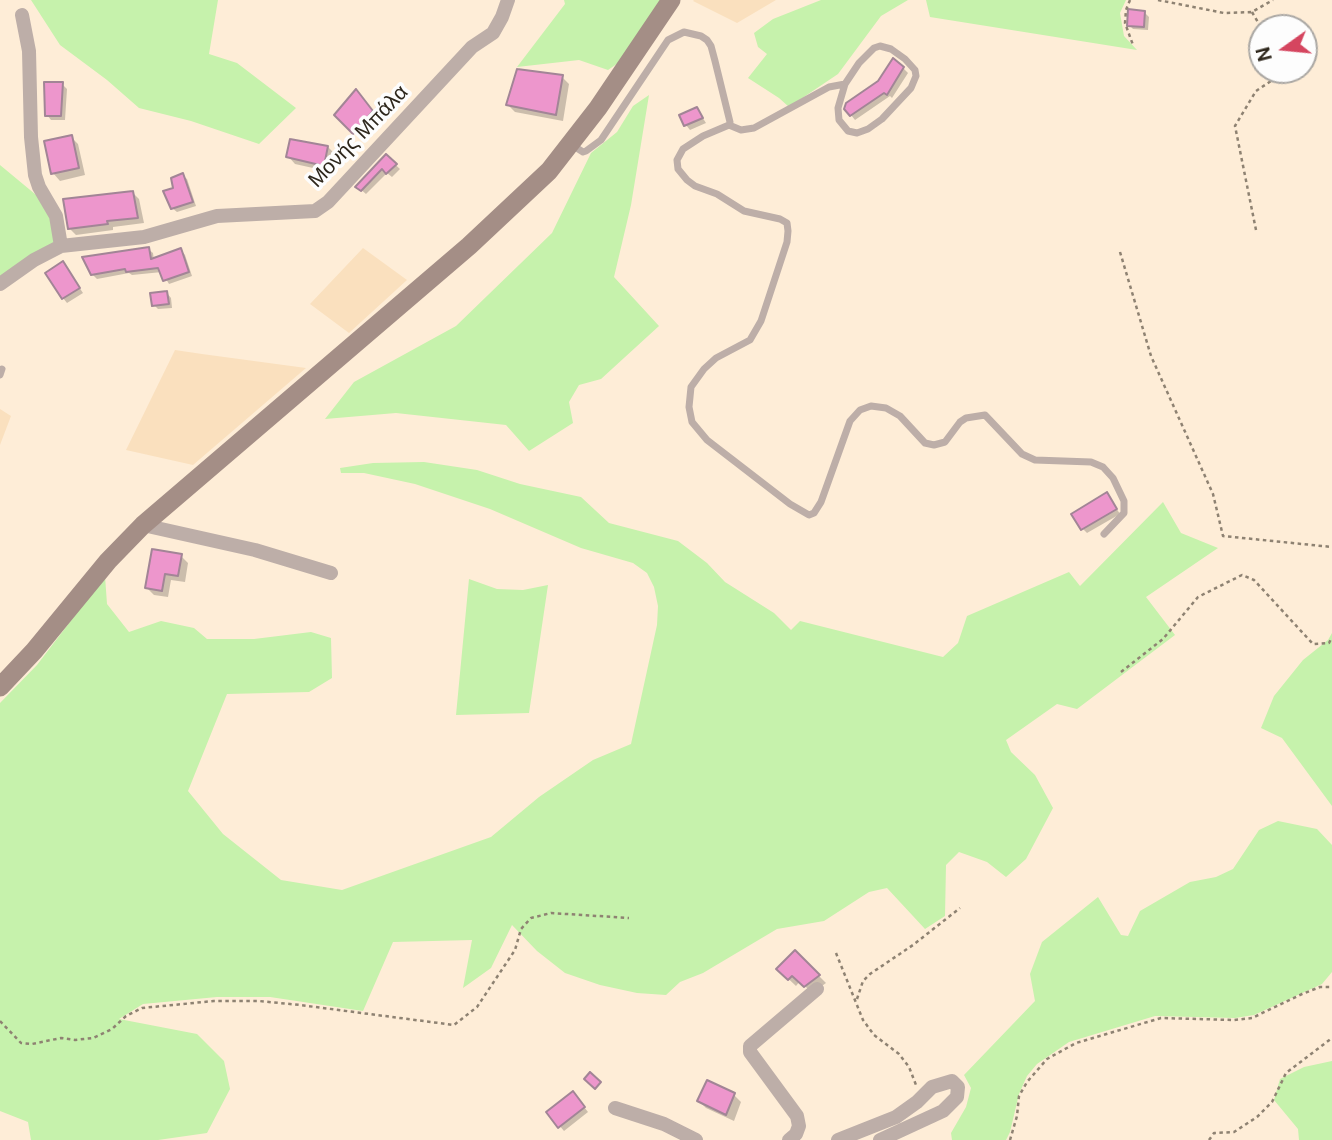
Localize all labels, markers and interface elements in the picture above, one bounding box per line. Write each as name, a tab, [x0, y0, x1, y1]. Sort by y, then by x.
north arrow	[1248, 14, 1318, 84]
text: N	[1250, 44, 1278, 64]
street label: Μονής Μπάλα	[304, 81, 414, 193]

